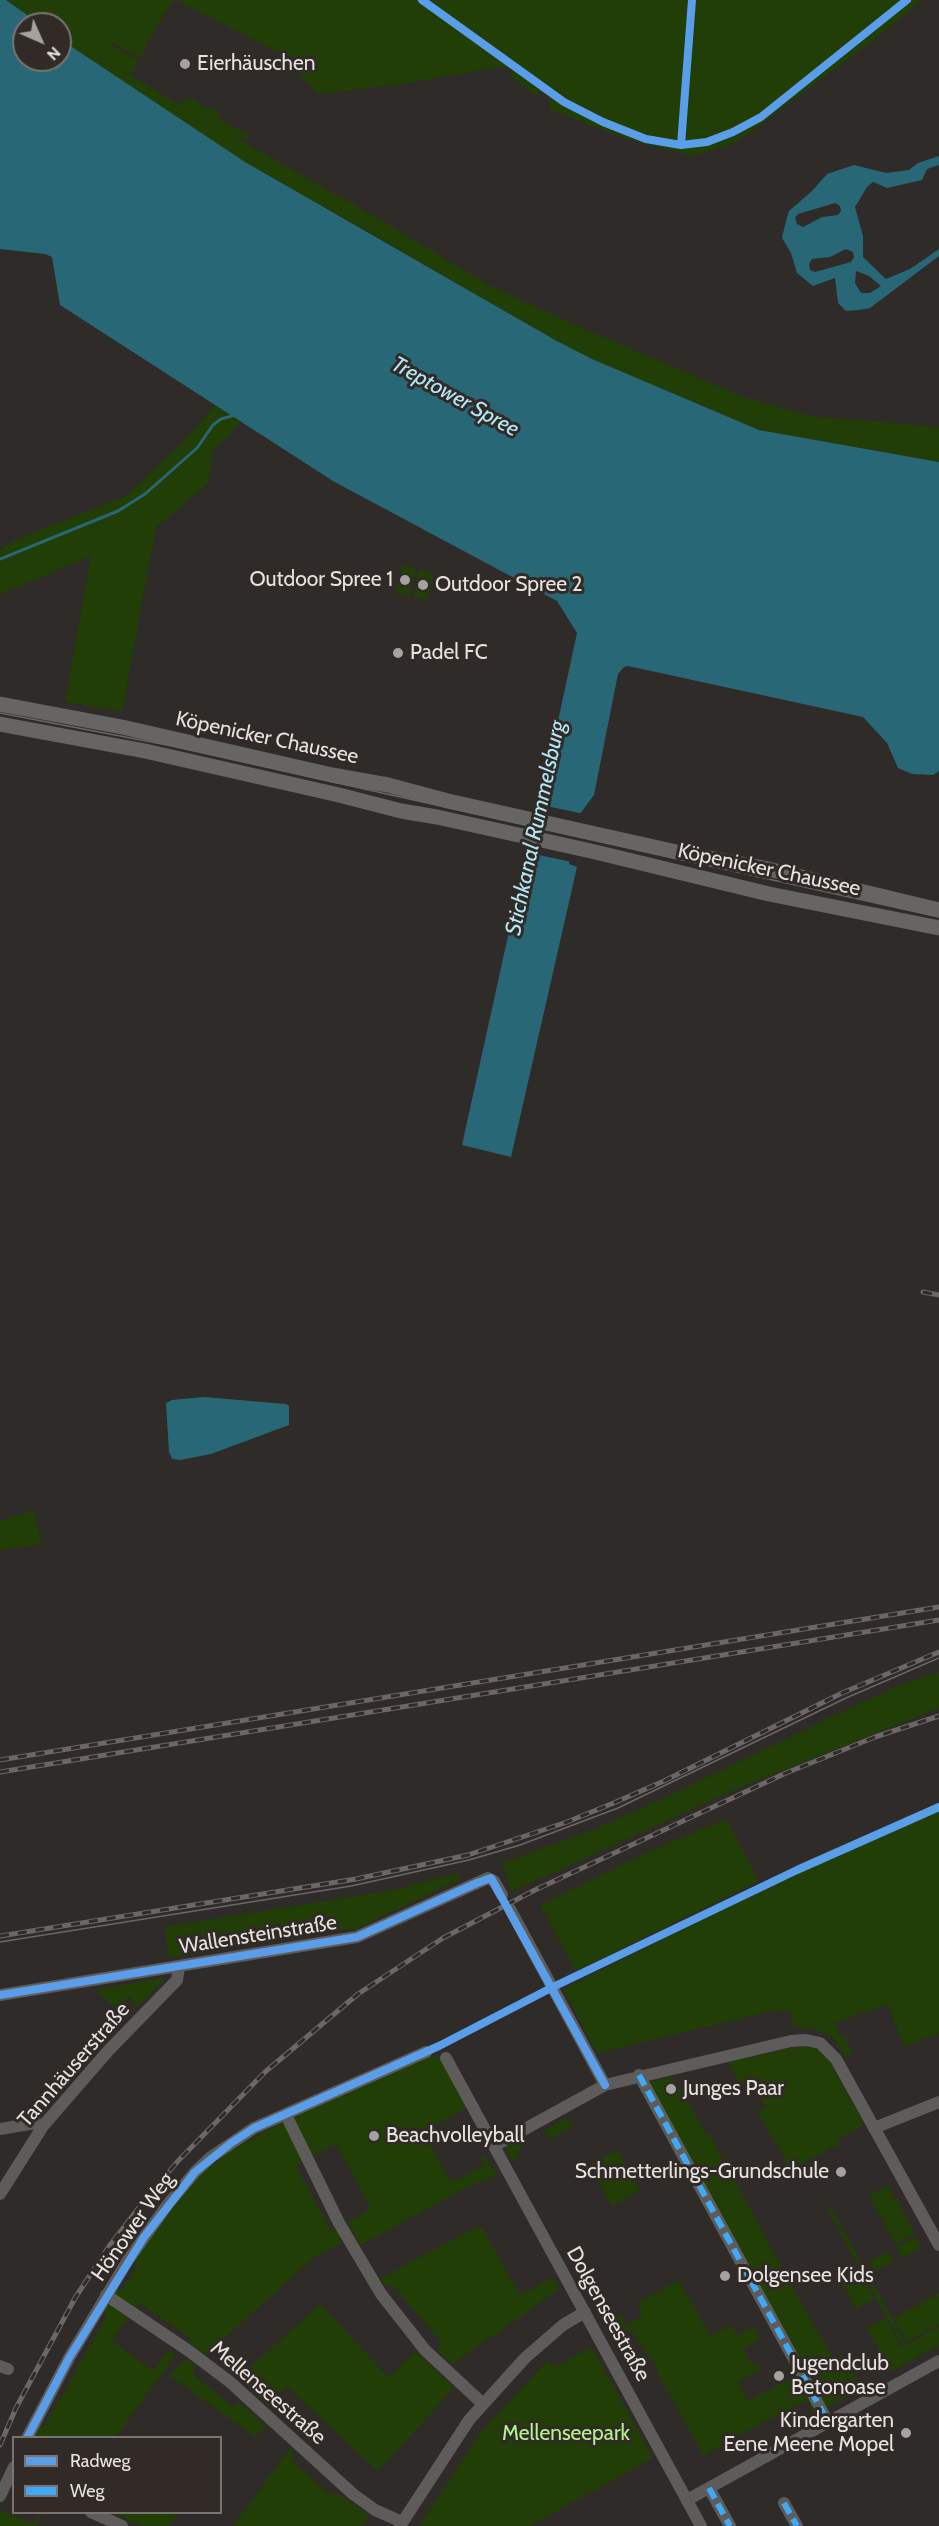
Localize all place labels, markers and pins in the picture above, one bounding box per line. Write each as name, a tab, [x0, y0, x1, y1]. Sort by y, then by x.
place label: Eierhäuschen	[197, 51, 315, 77]
marker: Eierhäuschen	[178, 57, 192, 71]
place label: Outdoor Spree 1	[250, 567, 393, 593]
place label: Outdoor Spree 2	[435, 572, 583, 598]
marker: Outdoor Spree 1	[398, 573, 412, 587]
marker: Outdoor Spree 2	[416, 578, 430, 592]
place label: Padel FC	[410, 640, 488, 666]
marker: Padel FC	[391, 646, 405, 660]
place label: Junges Paar	[683, 2076, 784, 2102]
marker: Junges Paar	[664, 2082, 678, 2096]
place label: Beachvolleyball	[386, 2123, 524, 2149]
marker: Beachvolleyball	[367, 2129, 381, 2143]
place label: Schmetterlings-Grundschule	[575, 2159, 829, 2185]
marker: Schmetterlings-Grundschule	[834, 2165, 848, 2179]
place label: Dolgensee Kids	[737, 2263, 874, 2289]
marker: Dolgensee Kids	[718, 2269, 732, 2283]
place label: Jugendclub Betonoase	[791, 2351, 889, 2401]
marker: Jugendclub Betonoase	[772, 2369, 786, 2383]
place label: Kindergarten Eene Meene Mopel	[723, 2408, 894, 2458]
marker: Kindergarten Eene Meene Mopel	[899, 2426, 913, 2440]

